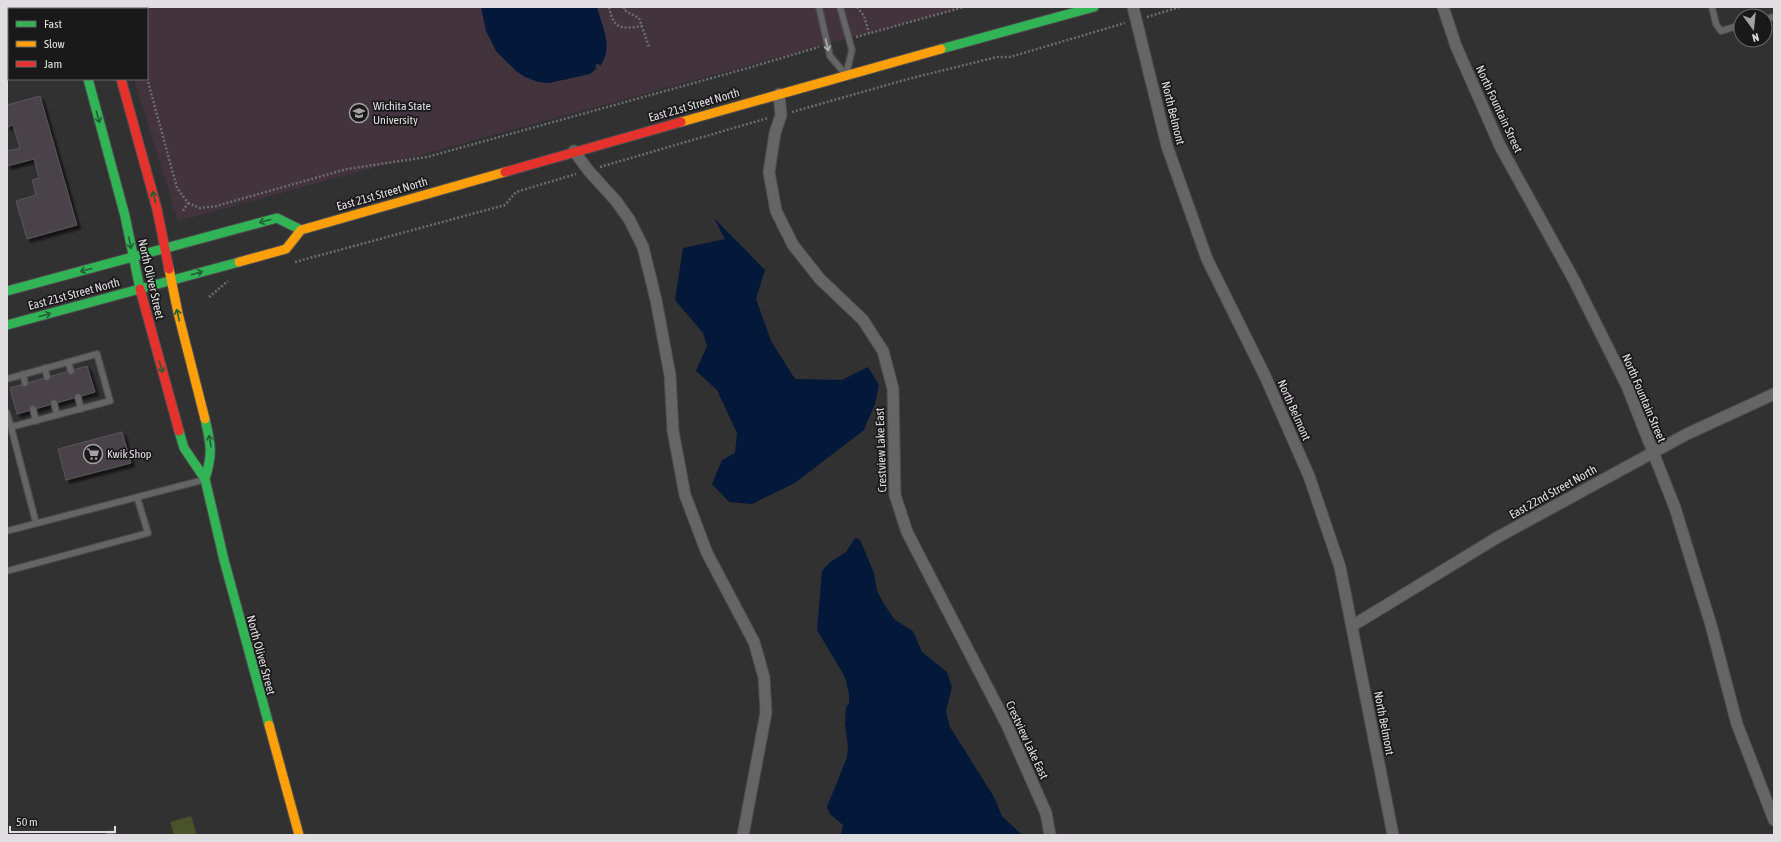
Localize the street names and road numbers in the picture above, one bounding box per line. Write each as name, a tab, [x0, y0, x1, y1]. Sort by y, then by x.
street label: North Fountain Street	[1473, 63, 1526, 155]
street label: North Belmont	[1158, 80, 1188, 147]
street label: East 21st Street North	[647, 85, 741, 125]
street label: East 21st Street North	[335, 174, 429, 214]
street label: North Oliver Street	[135, 238, 167, 321]
street label: East 21st Street North	[27, 275, 121, 313]
street label: North Fountain Street	[1619, 352, 1669, 445]
street label: North Belmont	[1274, 377, 1314, 443]
street label: Crestview Lake East	[873, 407, 889, 493]
street label: East 22nd Street North	[1507, 462, 1599, 522]
street label: North Oliver Street	[244, 614, 278, 697]
street label: North Belmont	[1371, 690, 1397, 757]
street label: Crestview Lake East	[1003, 699, 1051, 782]

